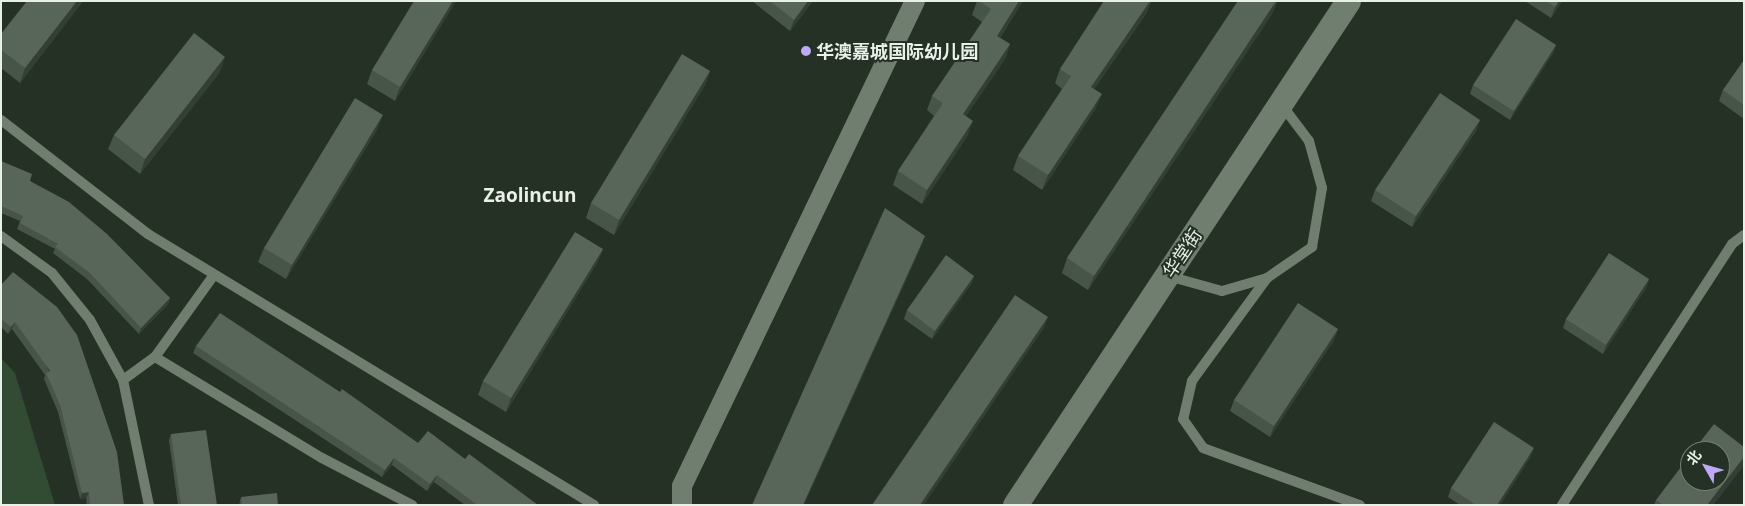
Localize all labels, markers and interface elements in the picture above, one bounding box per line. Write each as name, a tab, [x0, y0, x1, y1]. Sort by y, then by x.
place label: 华澳嘉城国际幼儿园	[816, 40, 978, 62]
marker: 华澳嘉城国际幼儿园	[800, 45, 812, 57]
district label: Zaolincun	[483, 185, 577, 207]
street label: 华堂街	[1158, 225, 1206, 281]
north arrow	[1680, 441, 1730, 491]
text: 北	[1682, 446, 1705, 468]

